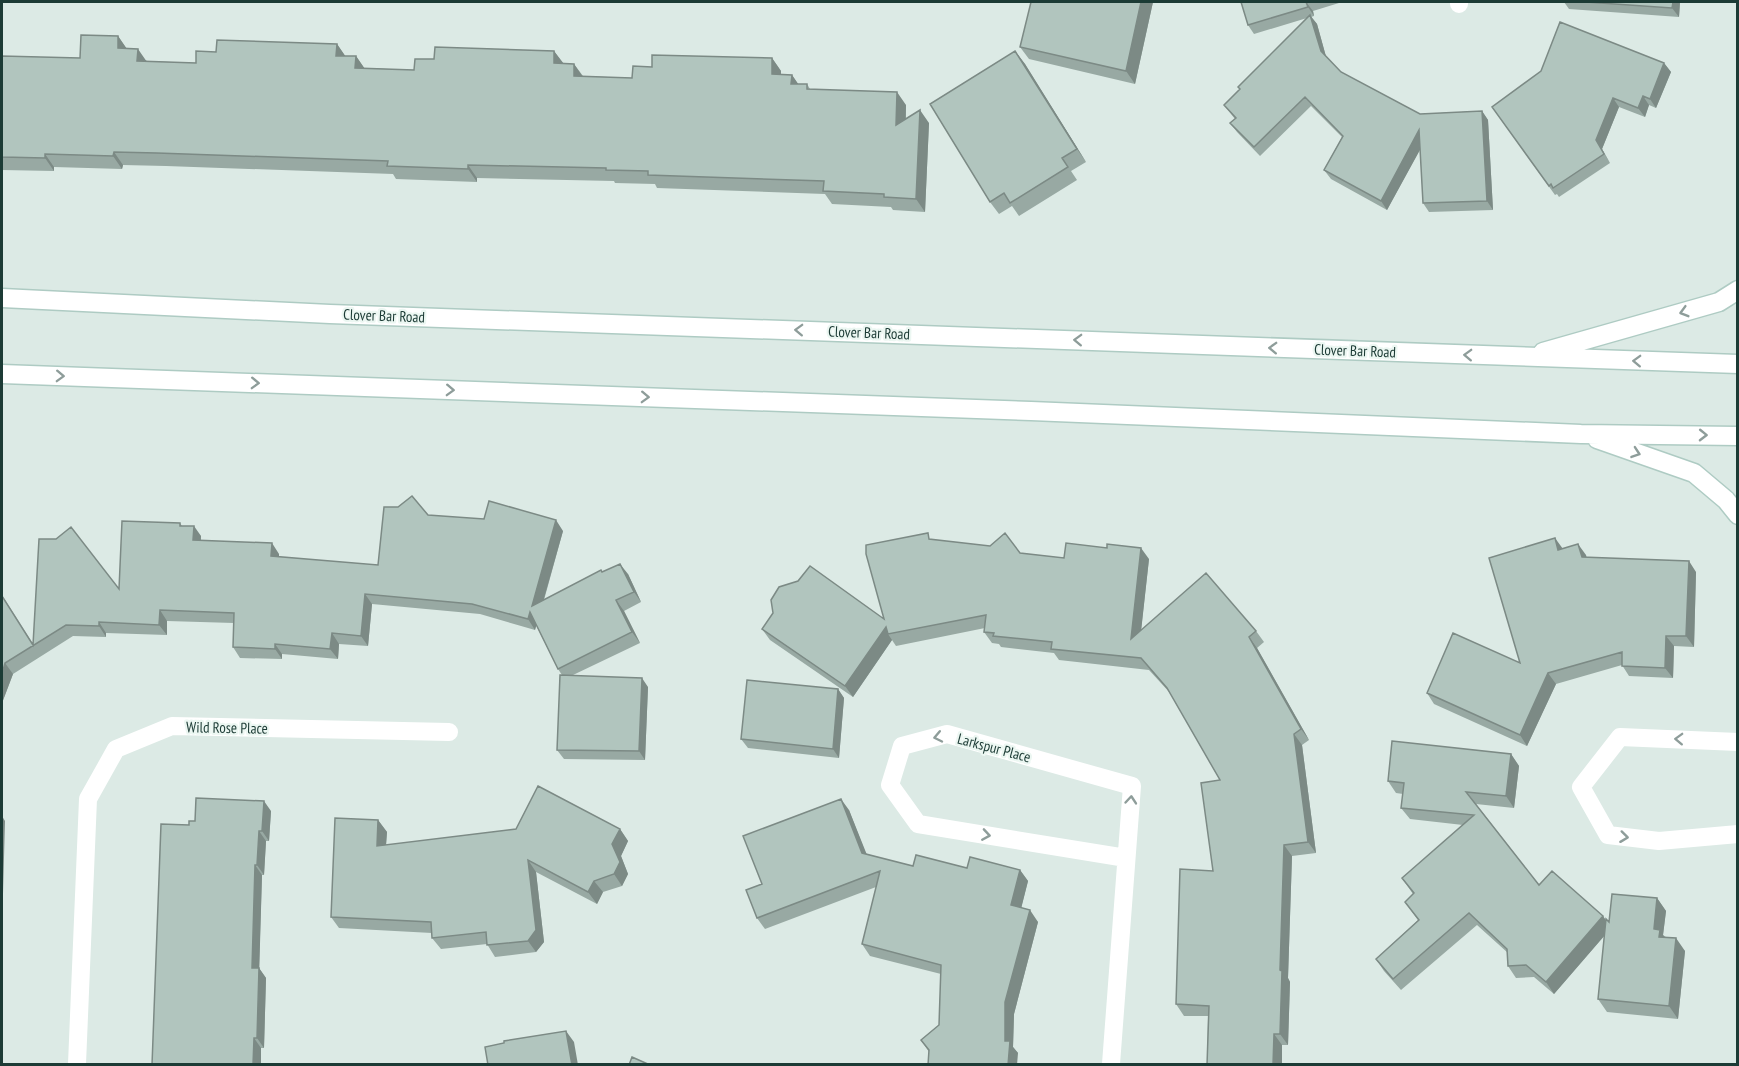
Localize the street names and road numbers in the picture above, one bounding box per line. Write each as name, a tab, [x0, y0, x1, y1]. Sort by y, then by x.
street label: Clover Bar Road	[343, 305, 425, 326]
street label: Clover Bar Road	[828, 322, 910, 343]
street label: Clover Bar Road	[1314, 340, 1396, 361]
street label: Wild Rose Place	[186, 717, 268, 738]
street label: Larkspur Place	[956, 729, 1033, 766]

